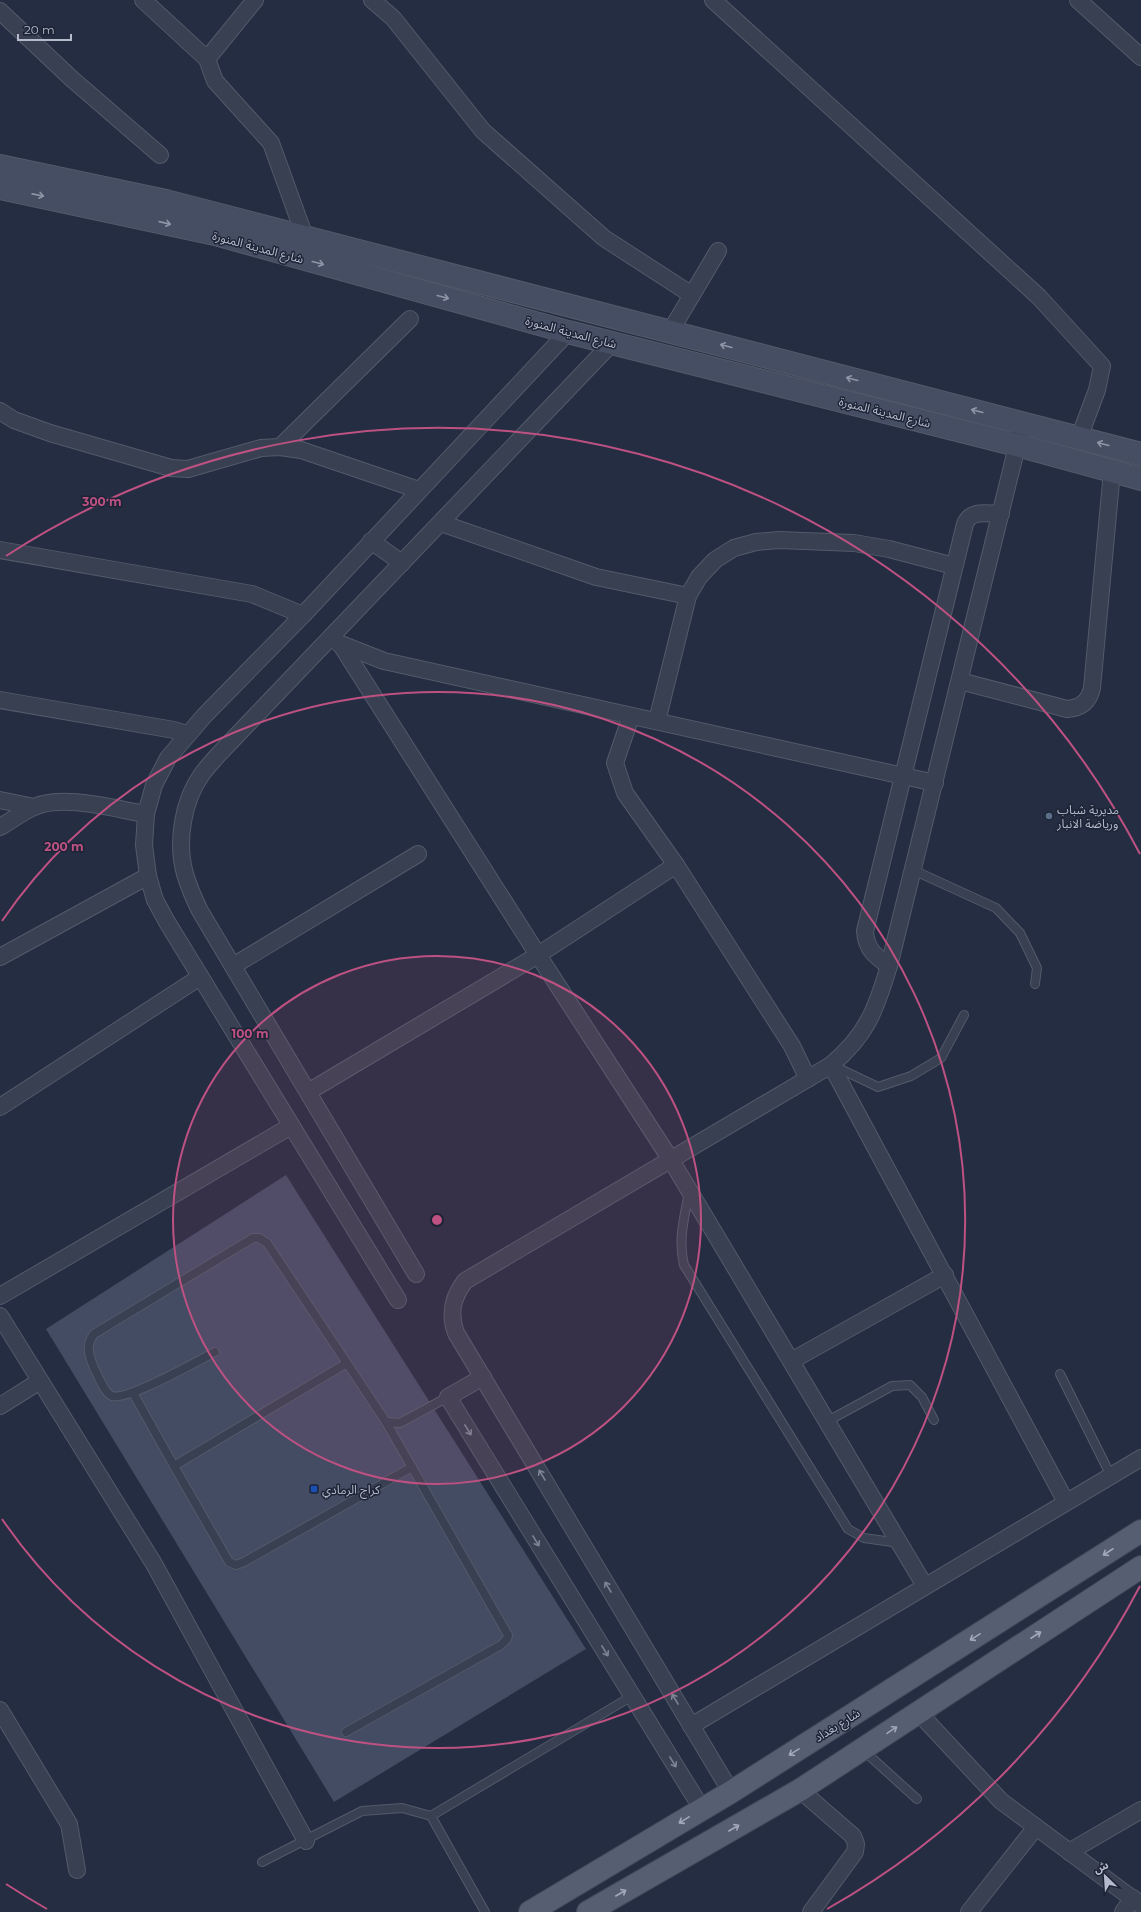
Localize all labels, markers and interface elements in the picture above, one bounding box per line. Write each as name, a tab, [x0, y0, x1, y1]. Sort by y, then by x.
scale bar	[18, 16, 71, 42]
text: 20 m	[24, 22, 55, 37]
one-way arrow	[31, 192, 44, 200]
one-way arrow	[158, 220, 171, 228]
street label: شارع المدينة المنورة	[210, 228, 305, 268]
one-way arrow	[311, 260, 324, 267]
one-way arrow	[437, 294, 450, 302]
street label: شارع المدينة المنورة	[523, 313, 618, 353]
one-way arrow	[720, 342, 733, 349]
one-way arrow	[845, 374, 858, 382]
street label: شارع المدينة المنورة	[837, 393, 932, 433]
one-way arrow	[971, 407, 984, 414]
one-way arrow	[1097, 440, 1110, 447]
text: 300 m	[81, 494, 122, 509]
place label: مديرية شباب ورياضة الانبار	[1056, 802, 1119, 831]
marker: مديرية شباب ورياضة الانبار	[1044, 811, 1054, 821]
text: 200 m	[44, 839, 84, 854]
text: 100 m	[232, 1026, 268, 1041]
centre of rings	[430, 1213, 444, 1227]
one-way arrow	[465, 1424, 473, 1436]
one-way arrow	[537, 1469, 545, 1481]
place label: كراج الرمادي	[322, 1482, 381, 1499]
marker: كراج الرمادي	[309, 1484, 319, 1494]
one-way arrow	[532, 1535, 541, 1546]
one-way arrow	[1102, 1549, 1114, 1557]
one-way arrow	[604, 1581, 612, 1593]
one-way arrow	[1030, 1631, 1041, 1639]
one-way arrow	[969, 1634, 981, 1642]
one-way arrow	[601, 1645, 609, 1657]
one-way arrow	[671, 1694, 679, 1705]
street label: شارع بغداد	[811, 1705, 864, 1747]
one-way arrow	[886, 1726, 897, 1734]
one-way arrow	[789, 1748, 800, 1756]
one-way arrow	[669, 1756, 677, 1768]
one-way arrow	[678, 1817, 690, 1825]
one-way arrow	[728, 1823, 740, 1831]
north arrow	[1085, 1856, 1125, 1896]
text: ش	[1091, 1857, 1111, 1876]
one-way arrow	[615, 1888, 627, 1896]

